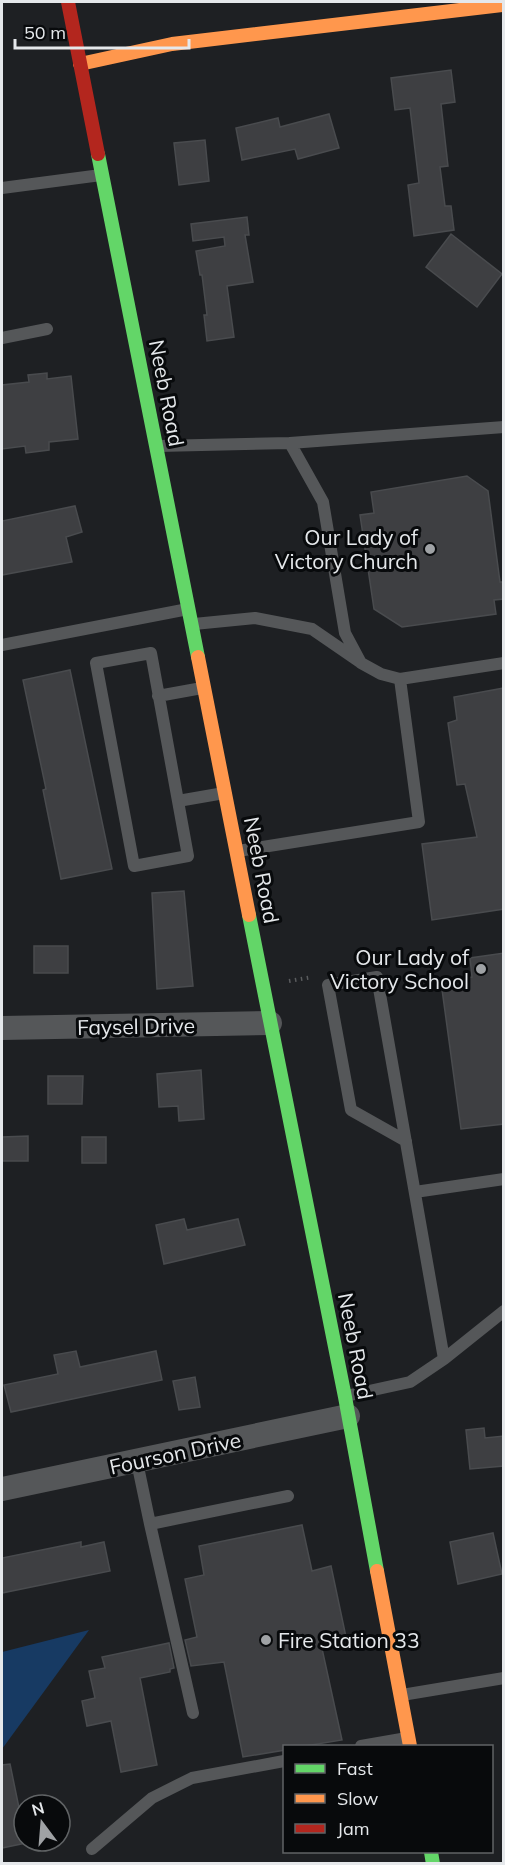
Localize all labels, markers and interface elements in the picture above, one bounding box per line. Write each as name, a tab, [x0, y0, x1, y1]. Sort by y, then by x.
scale bar	[15, 12, 189, 50]
text: 50 m	[24, 21, 66, 44]
street label: Neeb Road	[144, 337, 190, 449]
place label: Our Lady of Victory Church	[275, 524, 419, 574]
marker: Our Lady of Victory Church	[423, 542, 437, 556]
street label: Neeb Road	[239, 814, 285, 926]
place label: Our Lady of Victory School	[330, 944, 470, 994]
marker: Our Lady of Victory School	[474, 962, 488, 976]
street label: Faysel Drive	[77, 1012, 195, 1040]
street label: Neeb Road	[333, 1290, 379, 1402]
street label: Fourson Drive	[107, 1426, 243, 1480]
place label: Fire Station 33	[278, 1627, 420, 1653]
marker: Fire Station 33	[259, 1633, 273, 1647]
legend	[283, 1745, 493, 1853]
text: Fast	[337, 1757, 373, 1780]
text: Slow	[337, 1787, 379, 1810]
north arrow	[12, 1793, 72, 1853]
text: N	[29, 1797, 46, 1820]
text: Jam	[337, 1817, 370, 1840]

